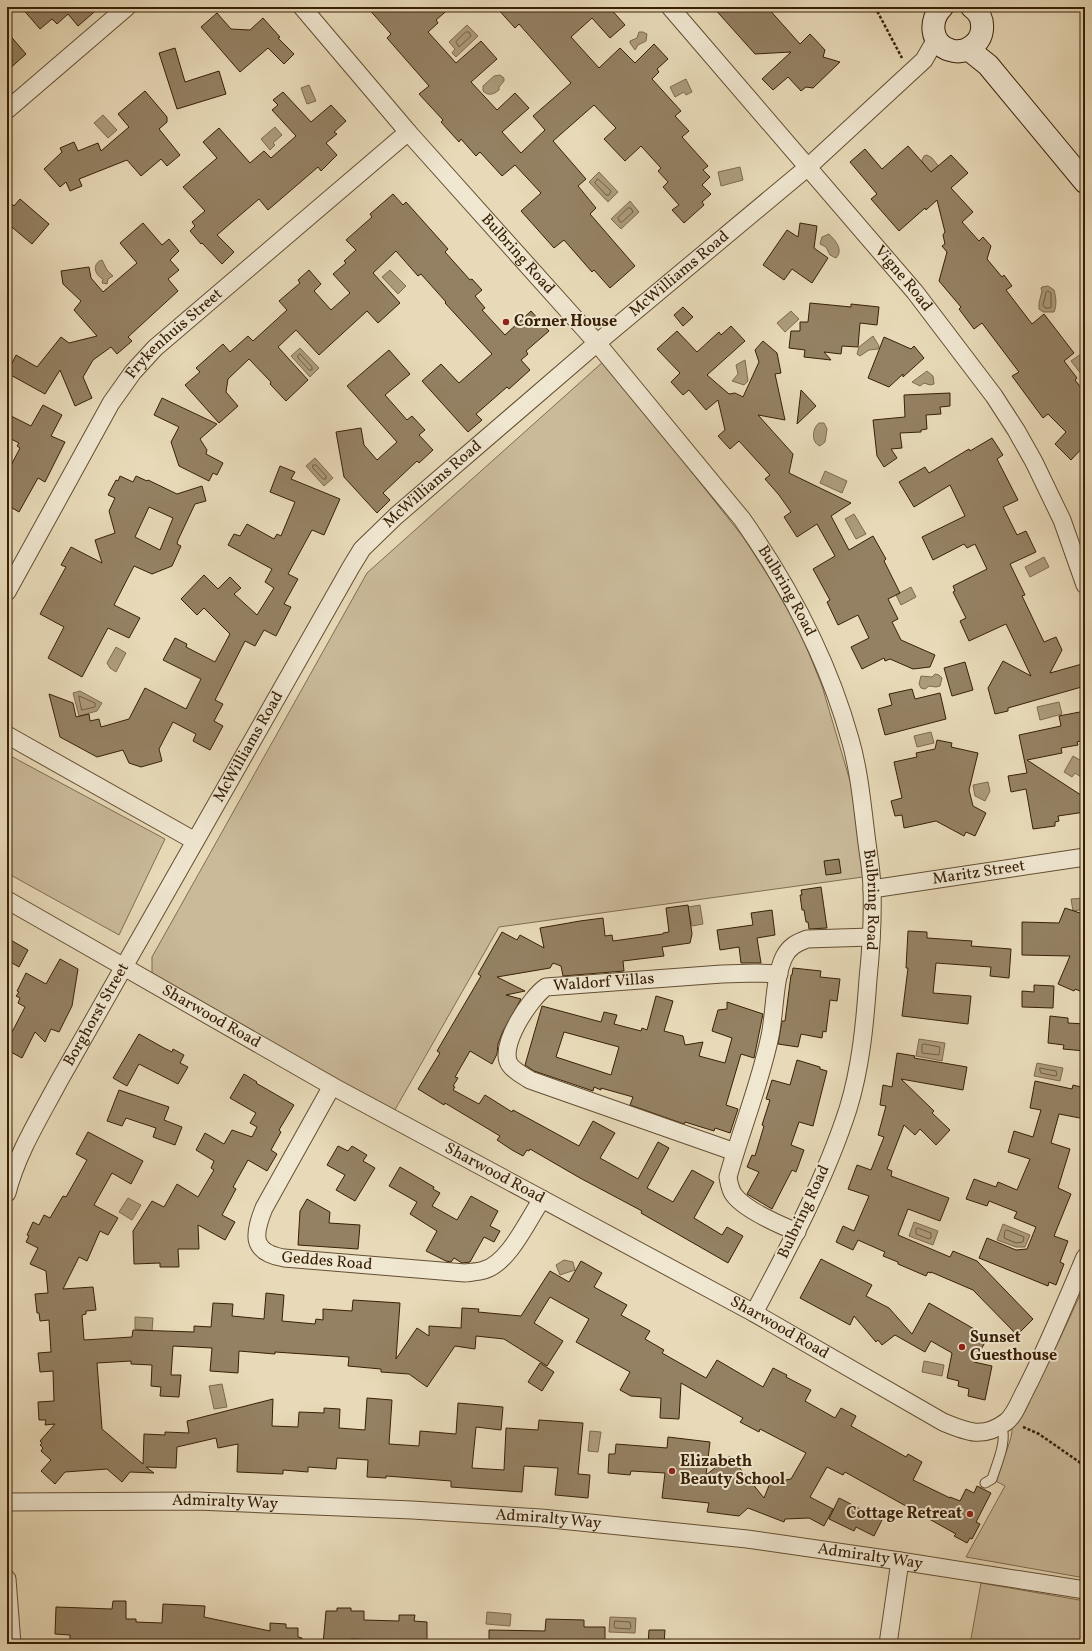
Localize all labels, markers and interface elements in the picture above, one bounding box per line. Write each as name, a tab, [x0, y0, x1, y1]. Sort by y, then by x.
street label: Bulbring Road	[476, 209, 559, 299]
street label: McWilliams Road	[625, 226, 734, 322]
street label: Vigne Road	[869, 241, 937, 316]
street label: Frykenhuis Street	[120, 283, 228, 383]
place label: Corner House	[514, 311, 617, 333]
marker: Corner House	[501, 317, 511, 327]
street label: McWilliams Road	[379, 436, 487, 533]
street label: Bulbring Road	[752, 541, 821, 640]
street label: McWilliams Road	[209, 688, 289, 806]
street label: Bulbring Road	[857, 848, 883, 951]
street label: Maritz Street	[931, 855, 1027, 891]
street label: Borghorst Street	[58, 959, 135, 1071]
street label: Waldorf Villas	[552, 968, 655, 997]
street label: Sharwood Road	[157, 980, 264, 1054]
street label: Sharwood Road	[441, 1138, 548, 1209]
street label: Bulbring Road	[773, 1162, 835, 1262]
street label: Geddes Road	[281, 1247, 373, 1276]
street label: Sharwood Road	[726, 1291, 833, 1365]
place label: Sunset Guesthouse	[970, 1327, 1057, 1367]
marker: Sunset Guesthouse	[957, 1342, 967, 1352]
place label: Elizabeth Beauty School	[680, 1451, 786, 1491]
marker: Elizabeth Beauty School	[667, 1466, 677, 1476]
street label: Admiralty Way	[172, 1490, 279, 1515]
place label: Cottage Retreat	[846, 1503, 962, 1525]
street label: Admiralty Way	[495, 1504, 603, 1535]
marker: Cottage Retreat	[965, 1509, 975, 1519]
street label: Admiralty Way	[816, 1538, 925, 1575]

